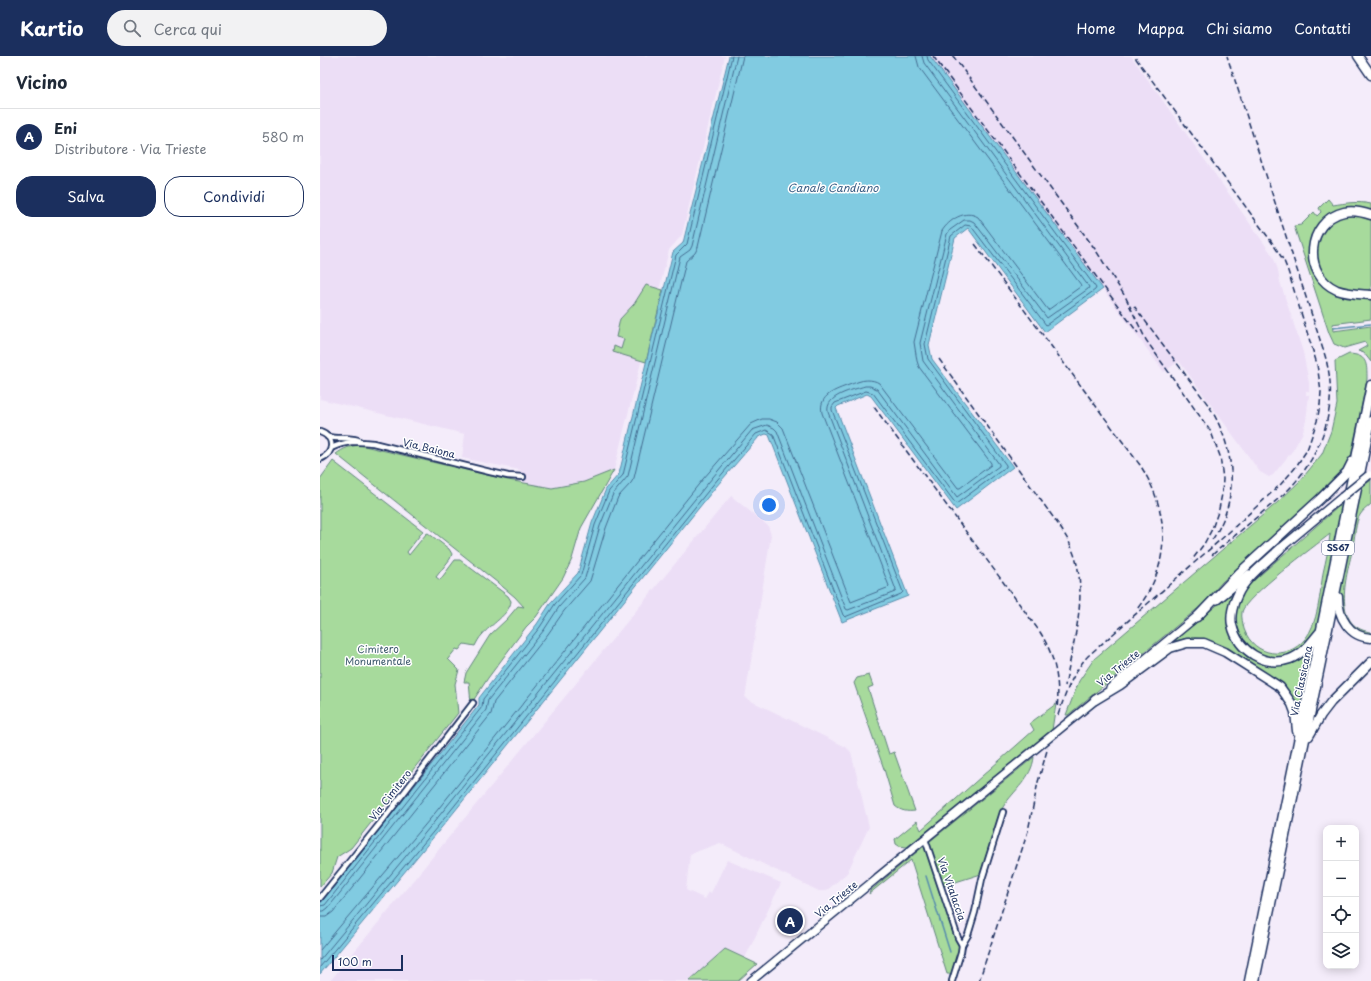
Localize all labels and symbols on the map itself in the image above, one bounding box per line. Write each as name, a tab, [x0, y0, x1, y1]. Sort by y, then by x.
water label: Canale Candiano	[788, 179, 879, 196]
street label: Via Baiona	[401, 434, 458, 461]
your location	[759, 495, 779, 515]
road number: SS67	[1322, 541, 1354, 555]
park label: Cimitero Monumentale	[345, 641, 411, 668]
street label: Via Classicana	[1286, 643, 1315, 718]
street label: Via Trieste	[1093, 646, 1142, 690]
street label: Via Cimitero	[365, 766, 415, 823]
street label: Via Vitalaccia	[935, 855, 971, 924]
street label: Via Trieste	[811, 877, 860, 921]
pin: A	[777, 906, 803, 936]
scale bar	[332, 953, 403, 972]

